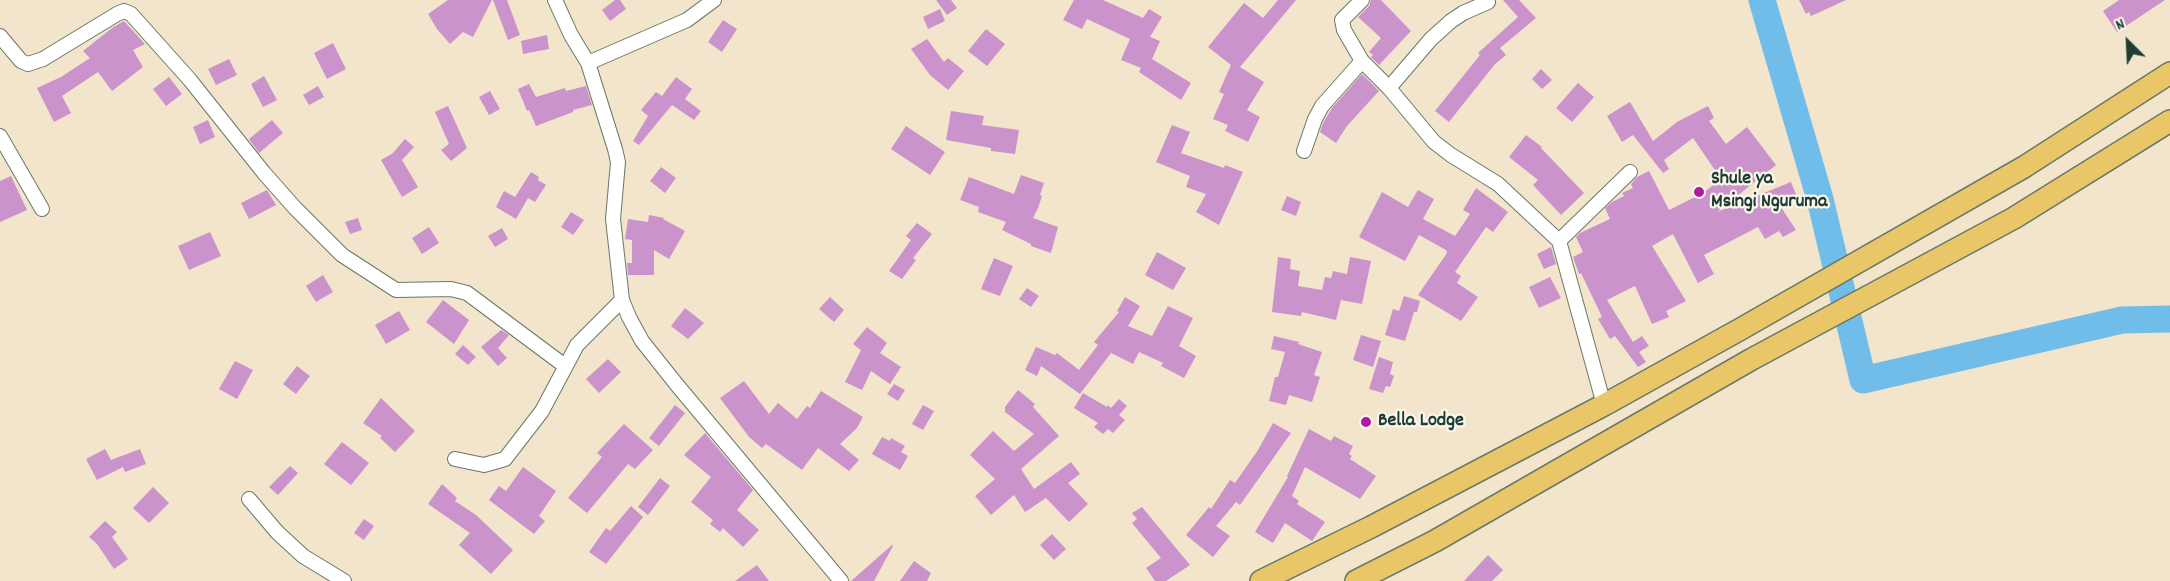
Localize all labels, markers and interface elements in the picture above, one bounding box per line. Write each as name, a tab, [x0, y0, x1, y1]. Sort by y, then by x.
north arrow	[2098, 12, 2158, 72]
text: N	[2112, 13, 2129, 37]
place label: Shule ya Msingi Nguruma	[1711, 168, 1827, 215]
marker: Shule ya Msingi Nguruma	[1692, 185, 1706, 199]
place label: Bella Lodge	[1378, 410, 1464, 434]
marker: Bella Lodge	[1359, 415, 1373, 429]

